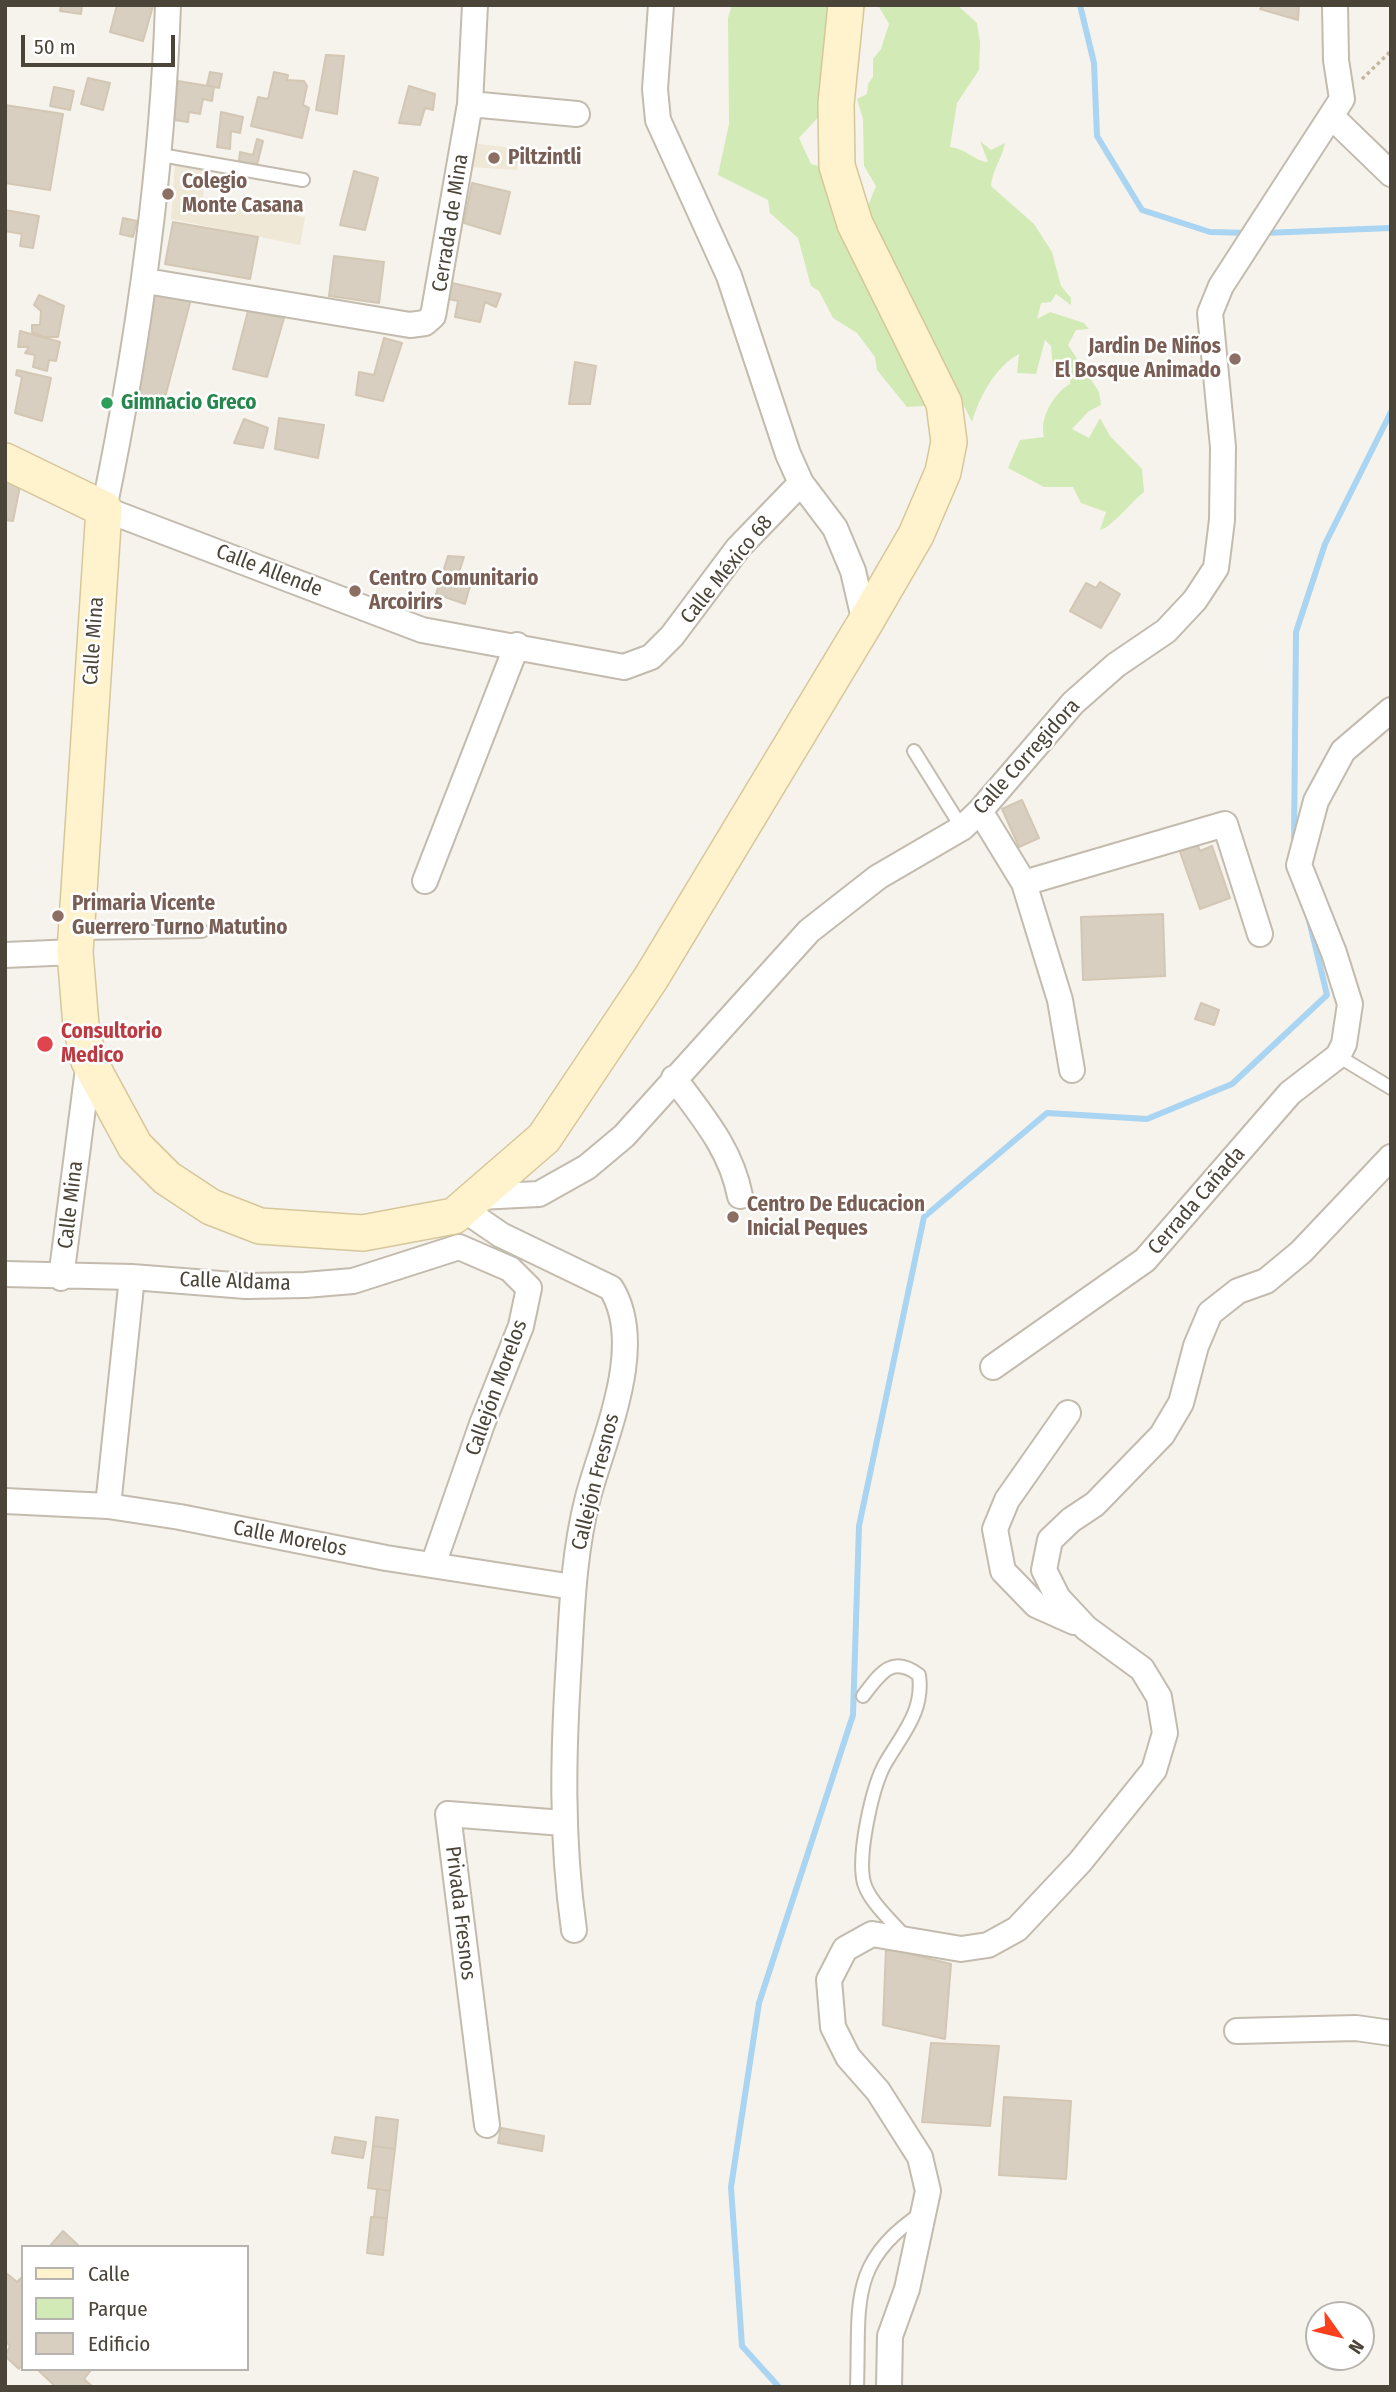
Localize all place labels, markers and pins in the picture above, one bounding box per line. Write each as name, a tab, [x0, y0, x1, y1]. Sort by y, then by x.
place label: Piltzintli	[508, 145, 582, 171]
marker: Piltzintli	[486, 150, 502, 166]
place label: Colegio Monte Casana	[182, 169, 303, 219]
marker: Colegio Monte Casana	[160, 186, 176, 202]
place label: Jardin De Niños El Bosque Animado	[1055, 334, 1221, 384]
marker: Jardin De Niños El Bosque Animado	[1227, 351, 1243, 367]
place label: Gimnacio Greco	[121, 390, 257, 416]
marker: Gimnacio Greco	[99, 395, 115, 411]
place label: Centro Comunitario Arcoirirs	[369, 566, 538, 616]
marker: Centro Comunitario Arcoirirs	[347, 583, 363, 599]
place label: Primaria Vicente Guerrero Turno Matutino	[72, 891, 288, 941]
marker: Primaria Vicente Guerrero Turno Matutino	[50, 908, 66, 924]
place label: Consultorio Medico	[61, 1019, 162, 1069]
marker: Consultorio Medico	[35, 1034, 55, 1054]
place label: Centro De Educacion Inicial Peques	[747, 1192, 925, 1242]
marker: Centro De Educacion Inicial Peques	[725, 1209, 741, 1225]

